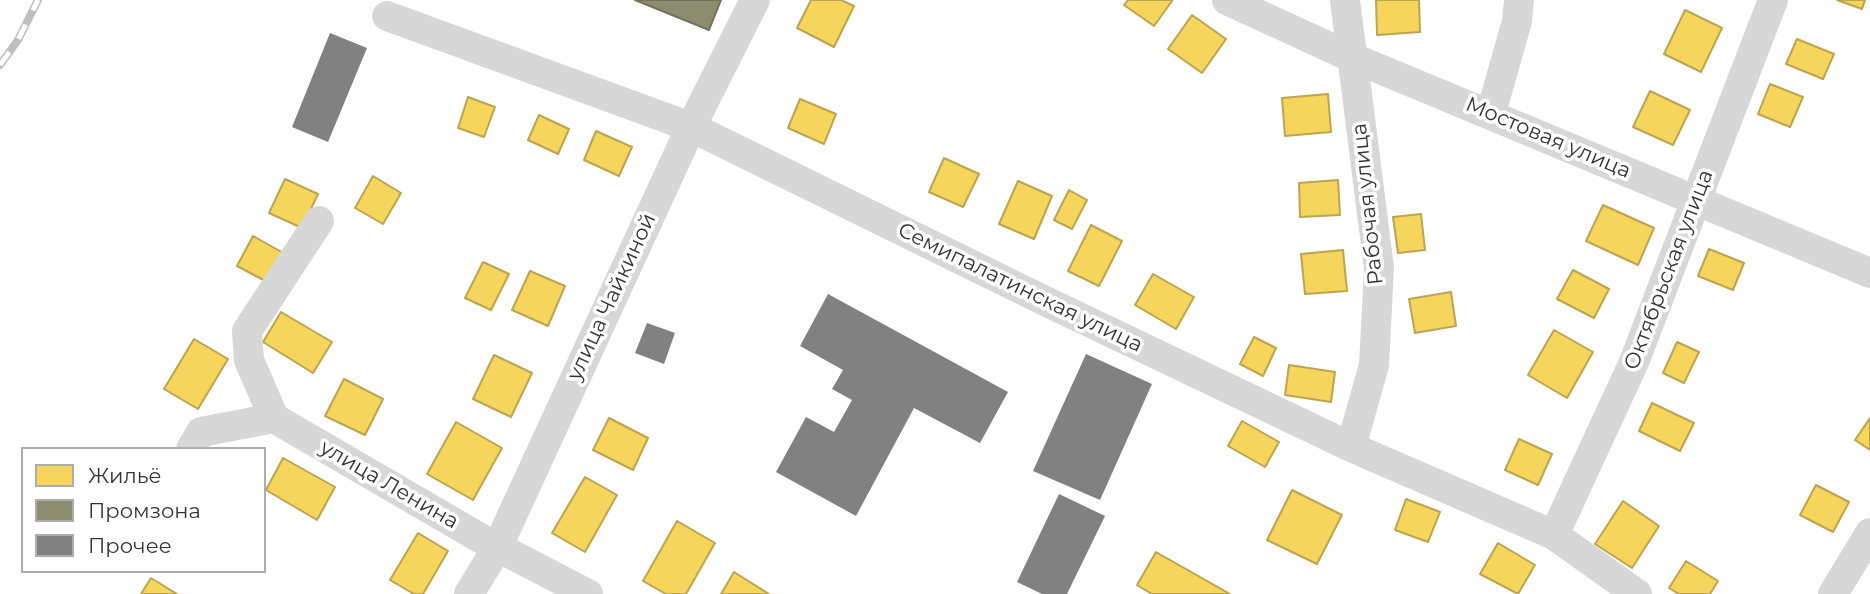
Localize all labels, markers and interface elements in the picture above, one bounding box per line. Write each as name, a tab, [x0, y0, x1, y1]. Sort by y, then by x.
street label: Мостовая улица	[1462, 92, 1634, 184]
street label: Рабочая улица	[1347, 122, 1389, 286]
street label: Октябрьская улица	[1619, 166, 1719, 374]
street label: улица Чайкиной	[562, 209, 662, 385]
street label: Семипалатинская улица	[894, 218, 1146, 358]
street label: улица Ленина	[315, 435, 463, 535]
legend	[21, 447, 266, 573]
text: Жильё	[88, 463, 162, 488]
text: Промзона	[88, 498, 201, 523]
text: Прочее	[88, 533, 172, 558]

